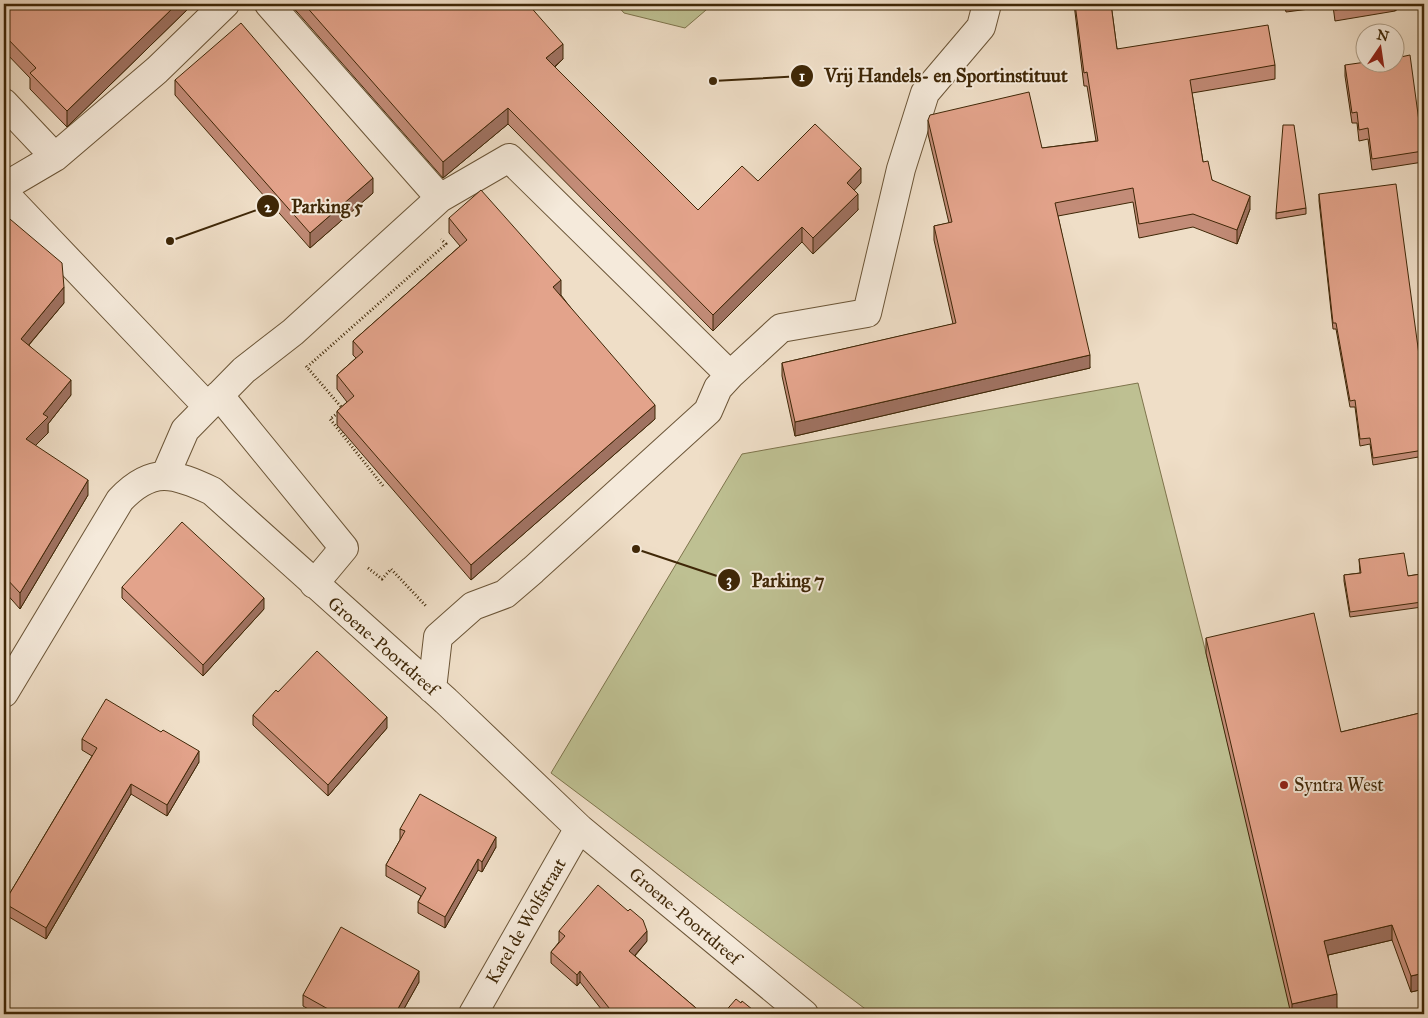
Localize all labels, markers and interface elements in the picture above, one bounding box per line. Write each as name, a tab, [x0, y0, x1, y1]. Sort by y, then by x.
north arrow	[1356, 22, 1406, 72]
text: N	[1375, 26, 1391, 45]
callout: Vrij Handels- en Sportinstituut	[789, 59, 1077, 93]
text: Vrij Handels- en Sportinstituut	[823, 64, 1068, 88]
text: 1	[799, 67, 805, 85]
callout: Parking 5	[256, 189, 373, 223]
text: Parking 5	[291, 195, 363, 219]
text: 2	[264, 198, 272, 216]
callout: Parking 7	[716, 563, 834, 597]
text: Parking 7	[752, 569, 824, 593]
text: 3	[726, 571, 732, 590]
street label: Groene-Poortdreef	[323, 592, 445, 702]
place label: Syntra West	[1294, 774, 1384, 796]
marker: Syntra West	[1278, 779, 1290, 791]
street label: Karel de Wolfstraat	[481, 854, 571, 988]
street label: Groene-Poortdreef	[625, 863, 748, 971]

